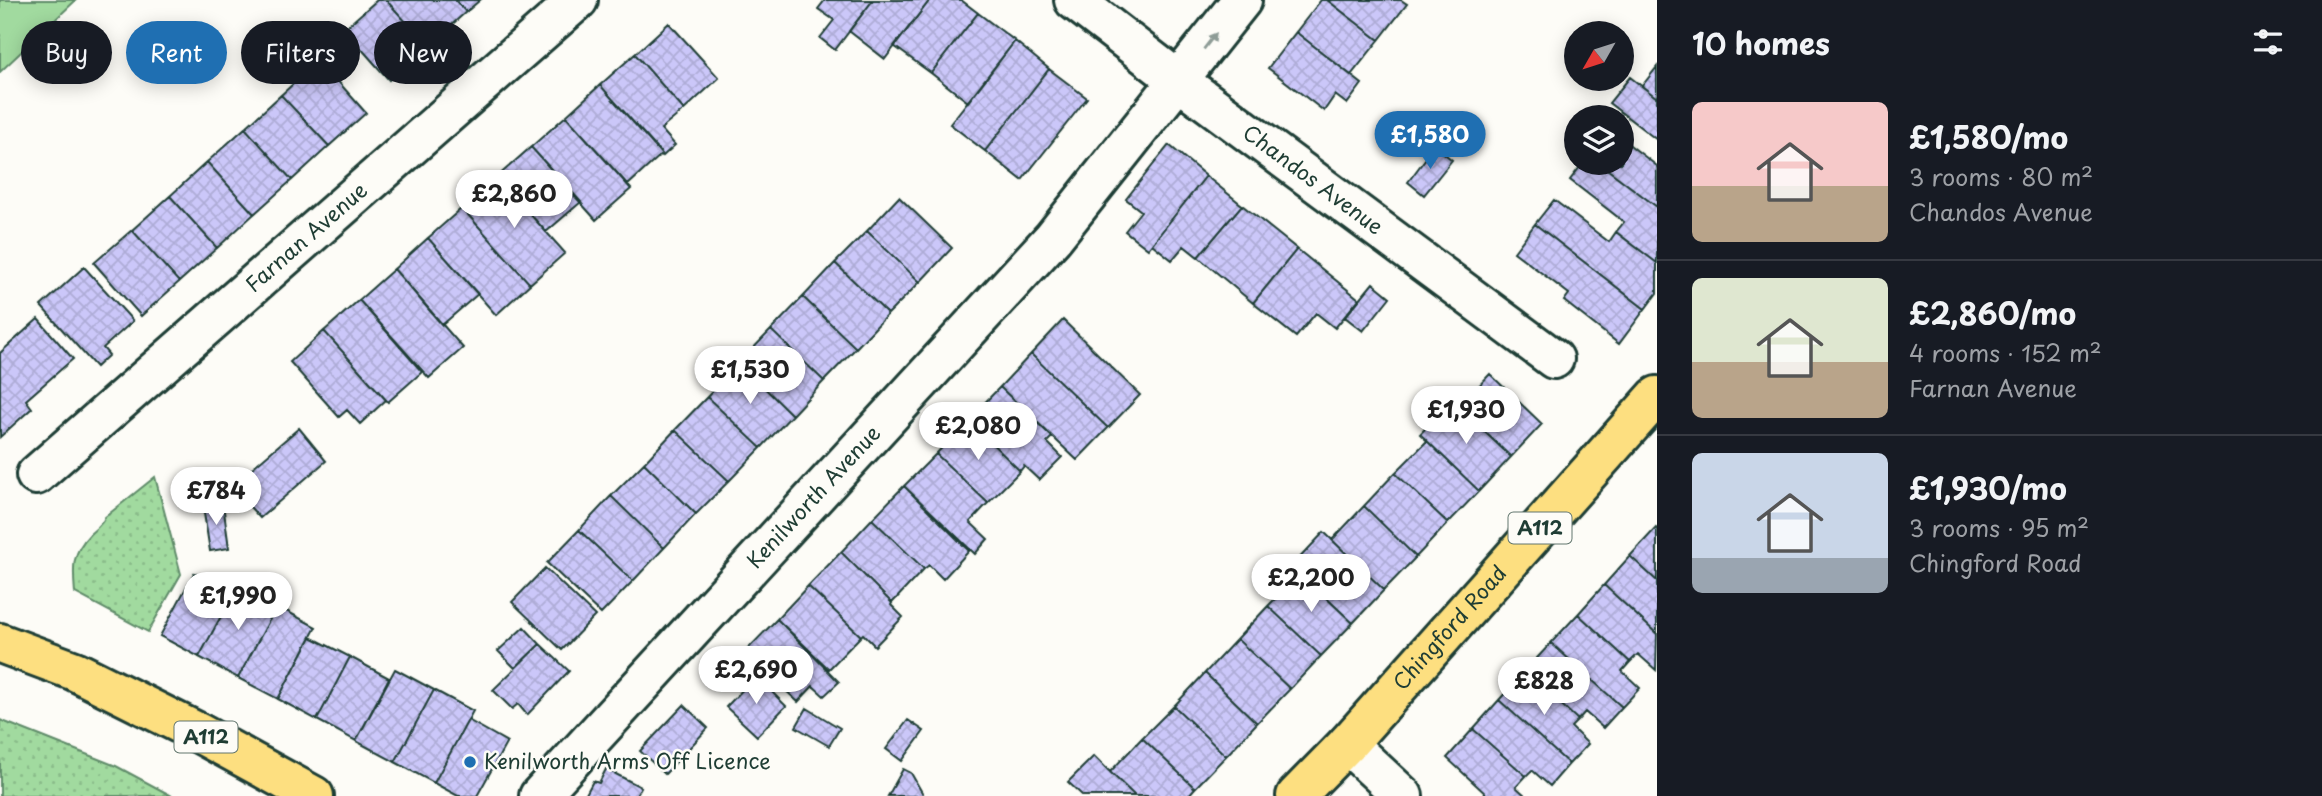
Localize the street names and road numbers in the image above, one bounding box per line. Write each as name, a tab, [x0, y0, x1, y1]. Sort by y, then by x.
street label: Chandos Avenue	[1237, 116, 1391, 241]
street label: Farnan Avenue	[237, 174, 374, 299]
street label: Kenilworth Avenue	[738, 417, 887, 575]
road number: A112	[1508, 512, 1572, 544]
street label: Chingford Road	[1384, 557, 1513, 696]
road number: A112	[174, 722, 238, 752]

